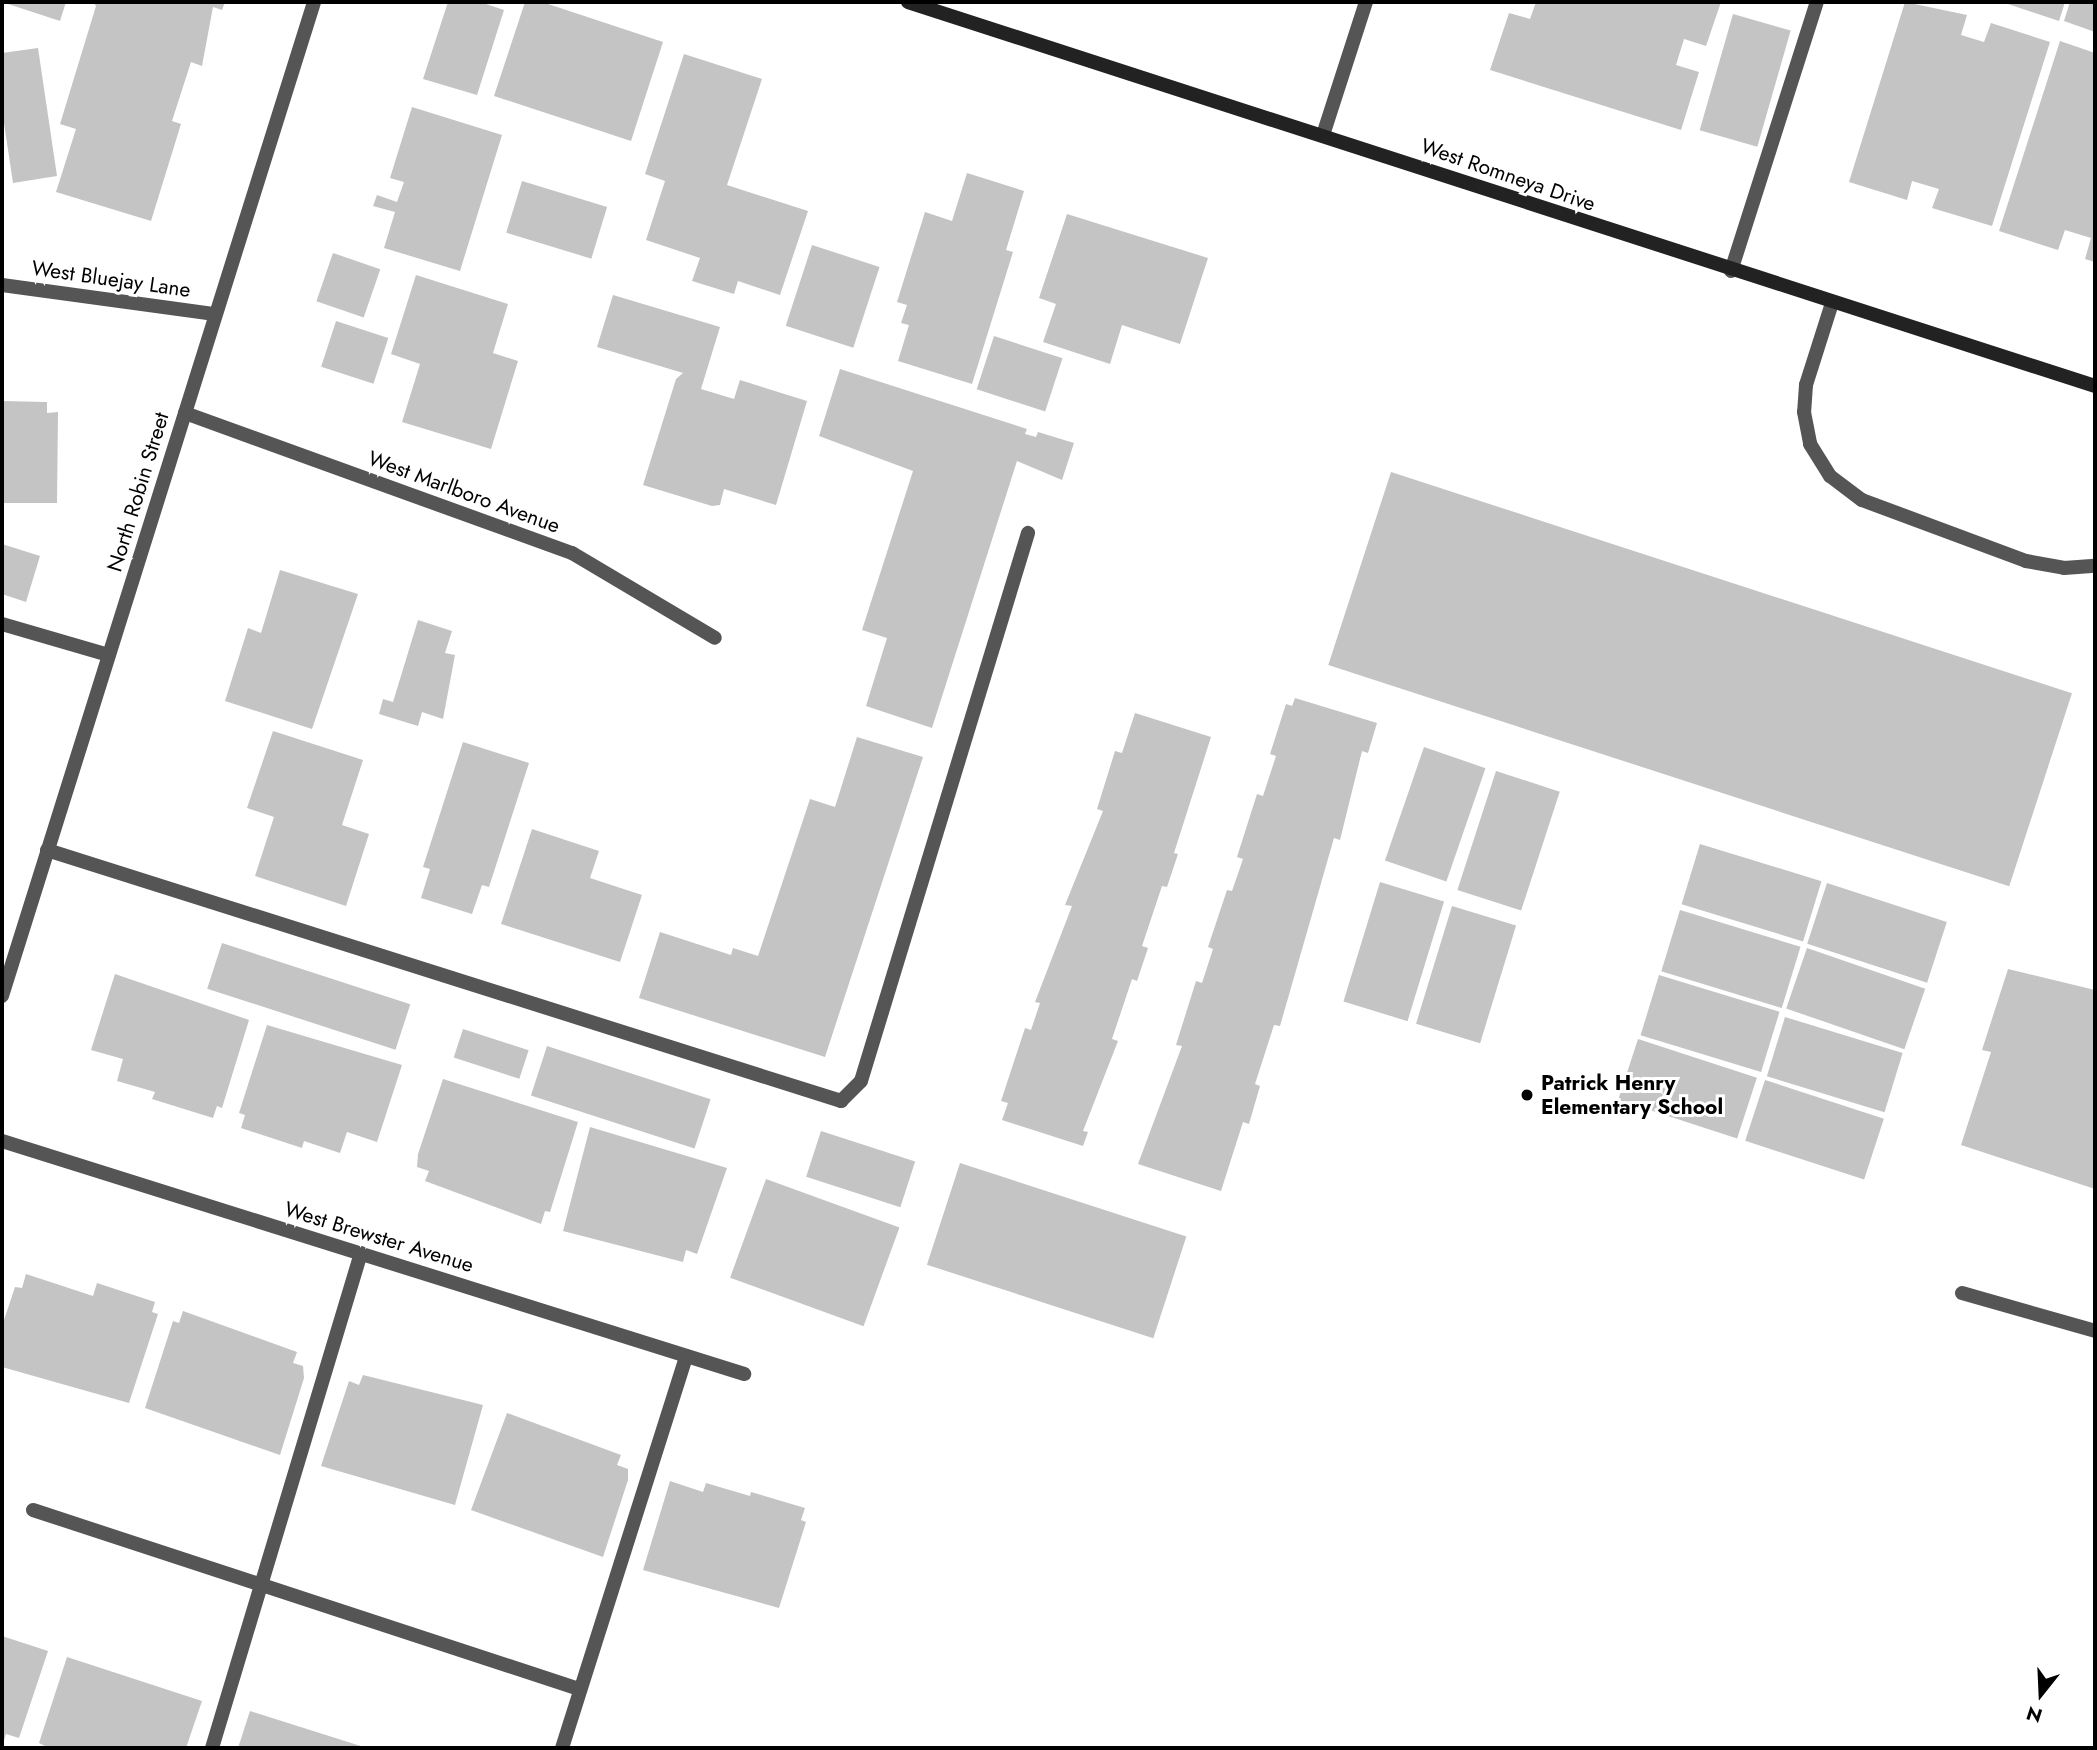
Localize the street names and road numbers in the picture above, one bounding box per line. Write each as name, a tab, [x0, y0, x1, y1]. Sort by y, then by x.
street label: West Romneya Drive	[1417, 133, 1599, 217]
street label: West Bluejay Lane	[30, 255, 192, 303]
street label: North Robin Street	[102, 409, 174, 575]
street label: West Marlboro Avenue	[365, 446, 563, 538]
street label: West Brewster Avenue	[281, 1196, 477, 1278]

